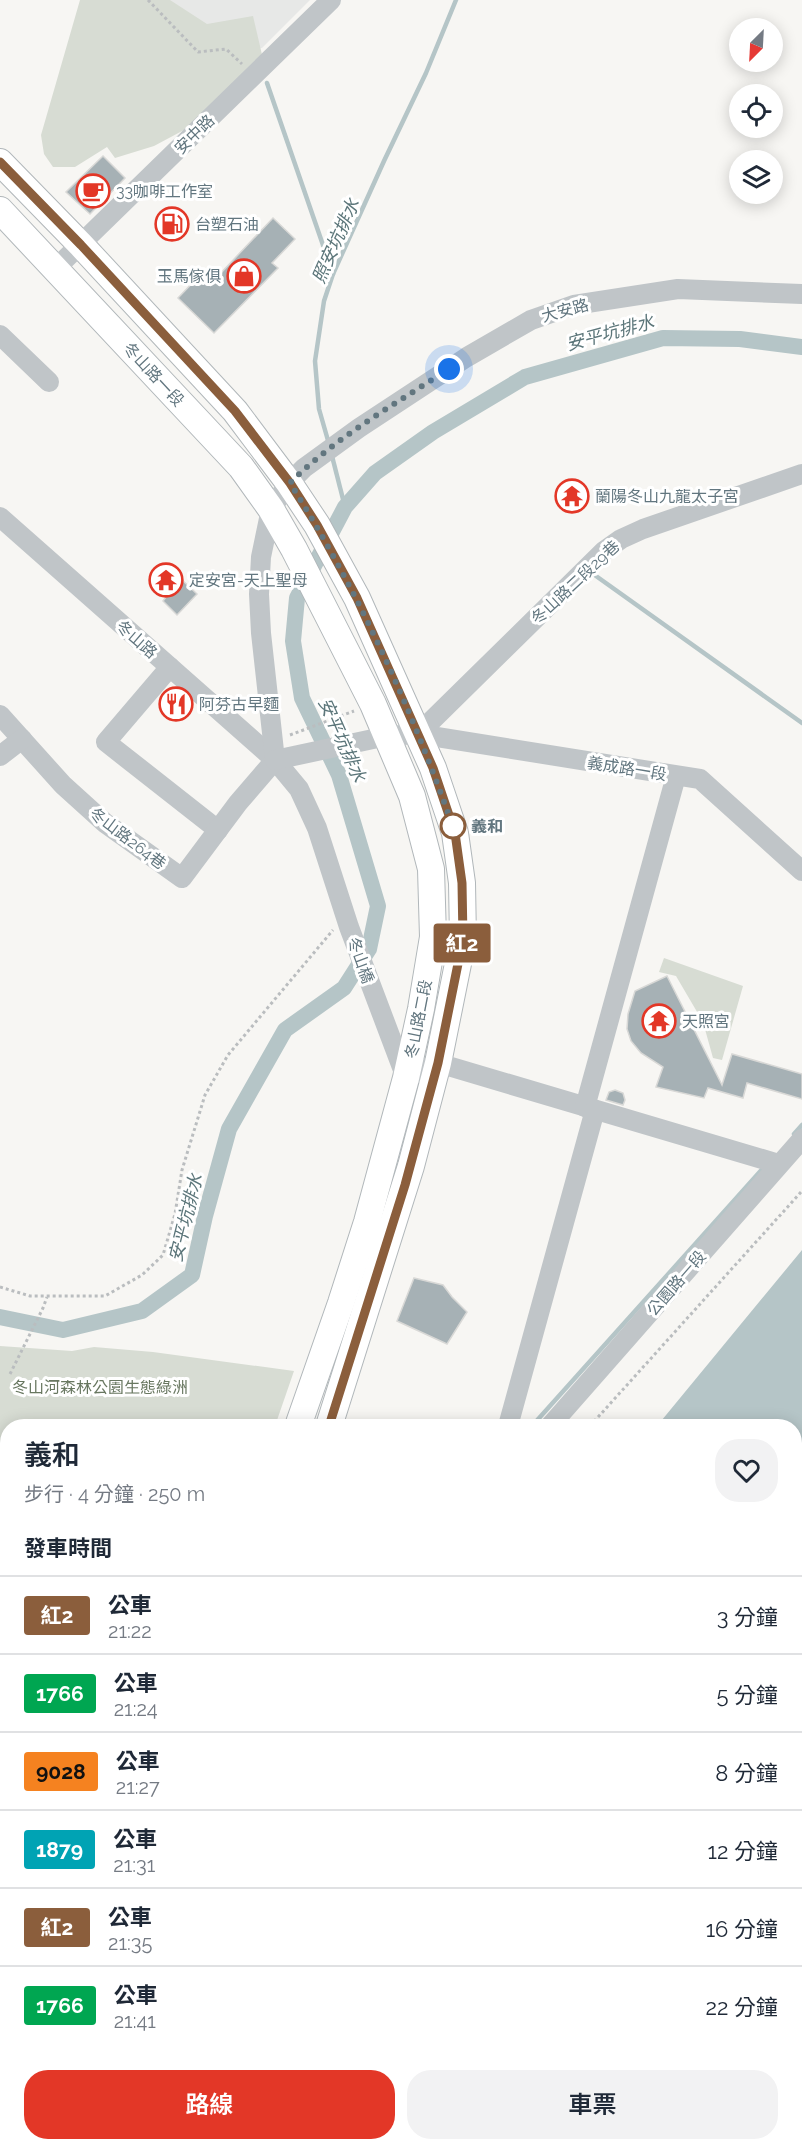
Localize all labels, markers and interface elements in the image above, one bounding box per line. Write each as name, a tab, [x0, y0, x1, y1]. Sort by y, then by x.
north arrow	[729, 18, 783, 72]
map controls	[729, 18, 783, 204]
button: locate	[729, 84, 783, 138]
street label: 安中路	[170, 111, 218, 158]
button: layers	[729, 150, 783, 204]
cafe icon: 33咖啡工作室	[75, 173, 111, 209]
place label: 33咖啡工作室	[116, 182, 213, 201]
water label: 照安坑排水	[308, 195, 364, 286]
fuel station icon: 台塑石油	[154, 206, 190, 242]
place label: 台塑石油	[195, 215, 259, 234]
shop icon: 玉馬傢俱	[226, 258, 262, 294]
place label: 玉馬傢俱	[157, 267, 221, 286]
street label: 大安路	[539, 295, 591, 326]
water label: 安平坑排水	[564, 310, 657, 354]
street label: 冬山路一段	[119, 339, 188, 410]
your location	[434, 354, 464, 384]
temple icon: 蘭陽冬山九龍太子宮	[554, 478, 590, 514]
place label: 蘭陽冬山九龍太子宮	[595, 487, 739, 506]
street label: 冬山路二段29巷	[527, 537, 623, 628]
temple icon: 定安宮-天上聖母	[148, 562, 184, 598]
place label: 定安宮-天上聖母	[189, 571, 308, 590]
street label: 冬山路	[112, 616, 161, 662]
restaurant icon: 阿芬古早麵	[158, 686, 194, 722]
water label: 安平坑排水	[315, 694, 371, 786]
place label: 阿芬古早麵	[199, 695, 279, 714]
street label: 義成路一段	[586, 753, 668, 784]
street label: 冬山路264巷	[86, 804, 170, 873]
marker: 義和	[440, 813, 466, 839]
place label: 義和	[471, 817, 503, 836]
line badge: 紅2	[435, 924, 489, 962]
text: 紅2	[446, 931, 478, 956]
street label: 冬山橋	[343, 934, 378, 986]
street label: 冬山路二段	[402, 978, 435, 1060]
temple icon: 天照宮	[641, 1003, 677, 1039]
place label: 天照宮	[682, 1012, 730, 1031]
water label: 安平坑排水	[164, 1171, 207, 1264]
street label: 公園路一段	[643, 1247, 710, 1320]
park label: 冬山河森林公園生態綠洲	[12, 1378, 188, 1397]
text: 義和	[24, 1439, 80, 1472]
button: heart	[715, 1439, 778, 1502]
text: 步行 · 4 分鐘 · 250 m	[24, 1482, 205, 1506]
text: 發車時間	[24, 1535, 112, 1561]
text: 公車	[108, 1592, 152, 1618]
text: 紅2	[41, 1603, 73, 1628]
text: 3 分鐘	[717, 1604, 778, 1630]
text: 21:22	[108, 1619, 152, 1643]
text: 公車	[114, 1670, 158, 1696]
text: 1766	[36, 1681, 84, 1706]
text: 5 分鐘	[716, 1682, 778, 1708]
text: 21:24	[114, 1697, 158, 1721]
text: 公車	[116, 1748, 160, 1774]
text: 9028	[36, 1759, 86, 1784]
text: 8 分鐘	[715, 1760, 778, 1786]
text: 21:27	[116, 1775, 160, 1799]
text: 公車	[113, 1826, 157, 1852]
text: 1879	[36, 1837, 83, 1862]
text: 12 分鐘	[708, 1838, 778, 1864]
text: 21:31	[113, 1853, 155, 1877]
text: 公車	[108, 1904, 152, 1930]
text: 紅2	[41, 1915, 73, 1940]
text: 16 分鐘	[706, 1916, 778, 1942]
text: 21:35	[108, 1931, 152, 1955]
text: 公車	[114, 1982, 158, 2008]
text: 1766	[36, 1993, 84, 2018]
text: 22 分鐘	[705, 1994, 778, 2020]
text: 21:41	[114, 2009, 156, 2033]
button: 路線	[24, 2070, 395, 2139]
button: 車票	[407, 2070, 778, 2139]

